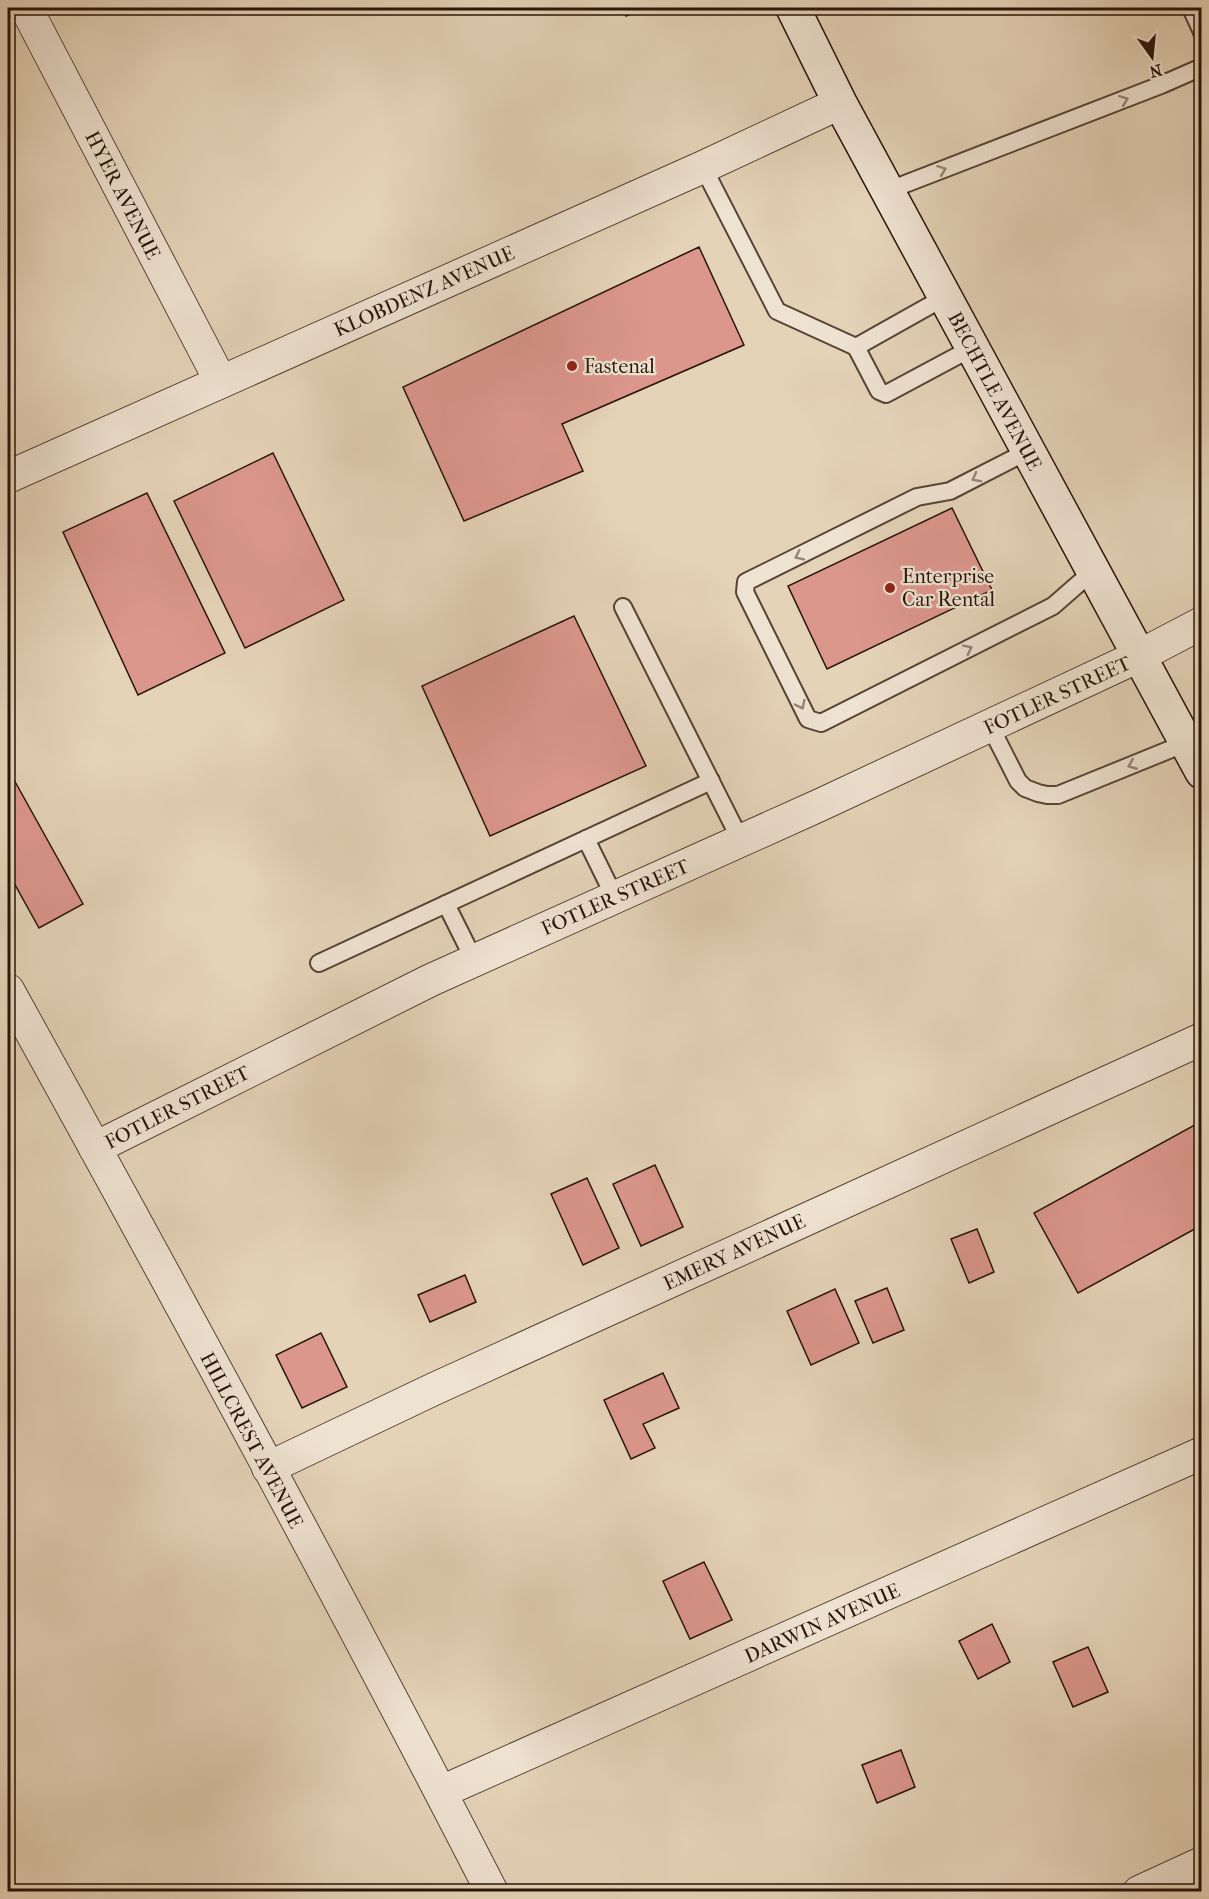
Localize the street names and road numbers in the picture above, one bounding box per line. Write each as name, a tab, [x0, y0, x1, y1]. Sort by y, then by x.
street label: HYER AVENUE	[80, 127, 165, 263]
street label: KLOBDENZ AVENUE	[330, 241, 518, 342]
street label: BECHTLE AVENUE	[943, 308, 1046, 474]
street label: FOTLER STREET	[980, 651, 1135, 740]
street label: FOTLER STREET	[538, 854, 693, 940]
street label: FOTLER STREET	[101, 1061, 254, 1154]
street label: EMERY AVENUE	[660, 1210, 809, 1295]
street label: HILLCREST AVENUE	[195, 1348, 308, 1532]
street label: DARWIN AVENUE	[741, 1579, 904, 1668]

